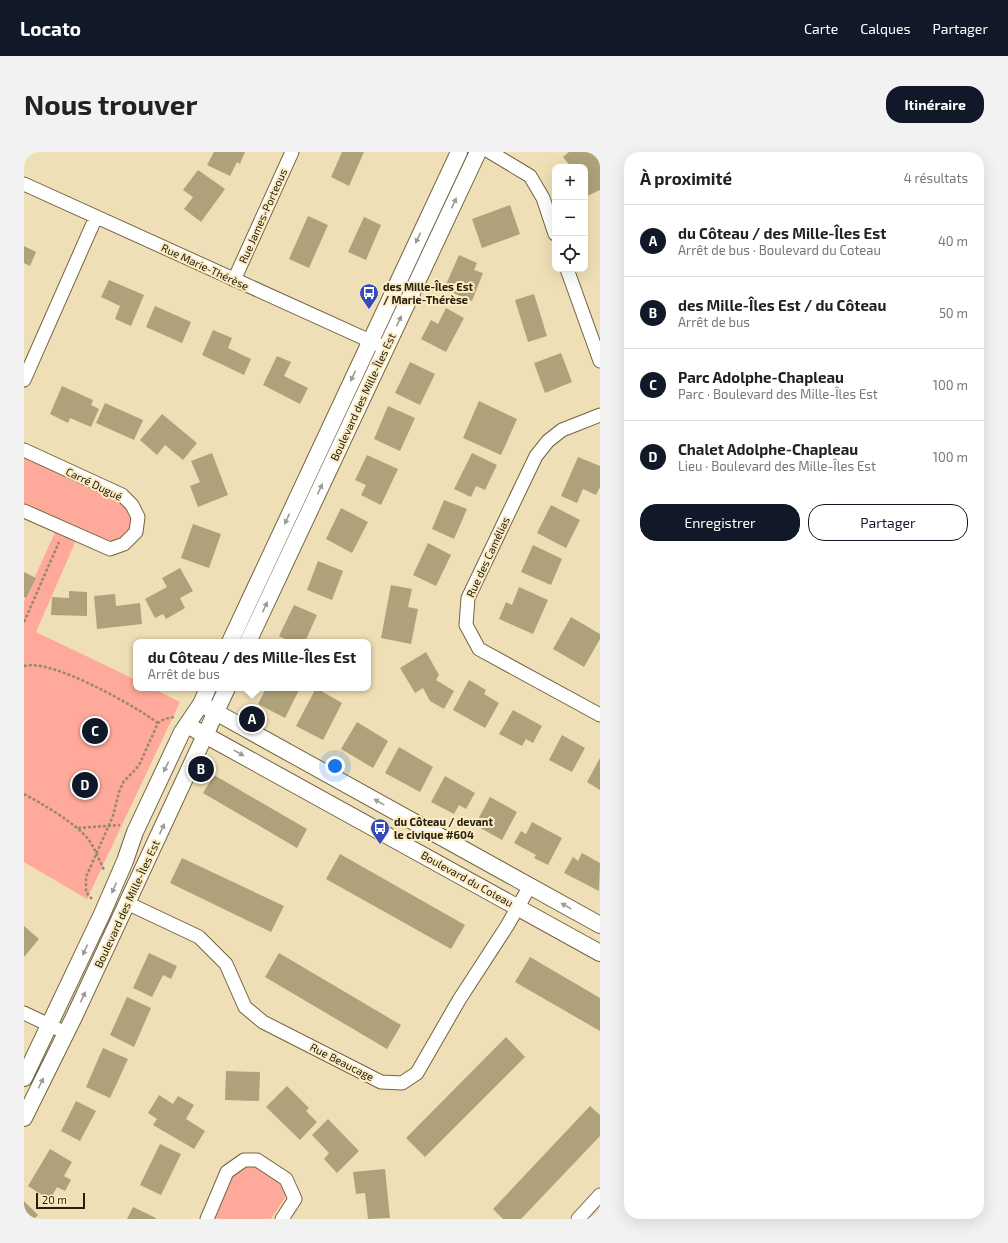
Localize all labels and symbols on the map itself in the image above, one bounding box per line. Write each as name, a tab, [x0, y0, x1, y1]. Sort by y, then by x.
street label: Rue James-Porteous	[236, 166, 289, 265]
one-way arrow	[451, 197, 457, 209]
one-way arrow	[415, 232, 421, 244]
street label: Rue Marie-Thérèse	[159, 241, 251, 293]
place label: des Mille-Îles Est / Marie-Thérèse	[383, 280, 474, 306]
bus stop icon: des Mille-Îles Est / Marie-Thérèse	[358, 282, 380, 310]
one-way arrow	[396, 315, 402, 326]
street label: Boulevard des Mille-Îles Est	[327, 331, 398, 463]
one-way arrow	[350, 371, 356, 382]
street label: Carré Dugué	[64, 464, 125, 503]
one-way arrow	[317, 483, 323, 495]
one-way arrow	[284, 514, 290, 525]
street label: Rue des Camélias	[463, 514, 512, 599]
one-way arrow	[262, 601, 268, 612]
pin: A	[239, 704, 265, 734]
pin: C	[82, 716, 108, 746]
one-way arrow	[233, 750, 245, 756]
pin: B	[188, 754, 214, 784]
your location	[325, 756, 345, 776]
one-way arrow	[163, 762, 169, 773]
pin: D	[72, 770, 98, 800]
one-way arrow	[373, 799, 385, 806]
place label: du Côteau / devant le civique #604	[394, 815, 493, 841]
bus stop icon: du Côteau / devant le civique #604	[369, 817, 391, 845]
one-way arrow	[159, 823, 165, 835]
street label: Boulevard des Mille-Îles Est	[91, 838, 162, 970]
street label: Boulevard du Coteau	[419, 848, 516, 909]
one-way arrow	[110, 882, 116, 894]
one-way arrow	[560, 903, 572, 909]
one-way arrow	[82, 944, 88, 955]
one-way arrow	[80, 992, 86, 1003]
street label: Rue Beaucage	[308, 1040, 376, 1083]
one-way arrow	[38, 1078, 44, 1089]
scale bar	[36, 1191, 85, 1210]

